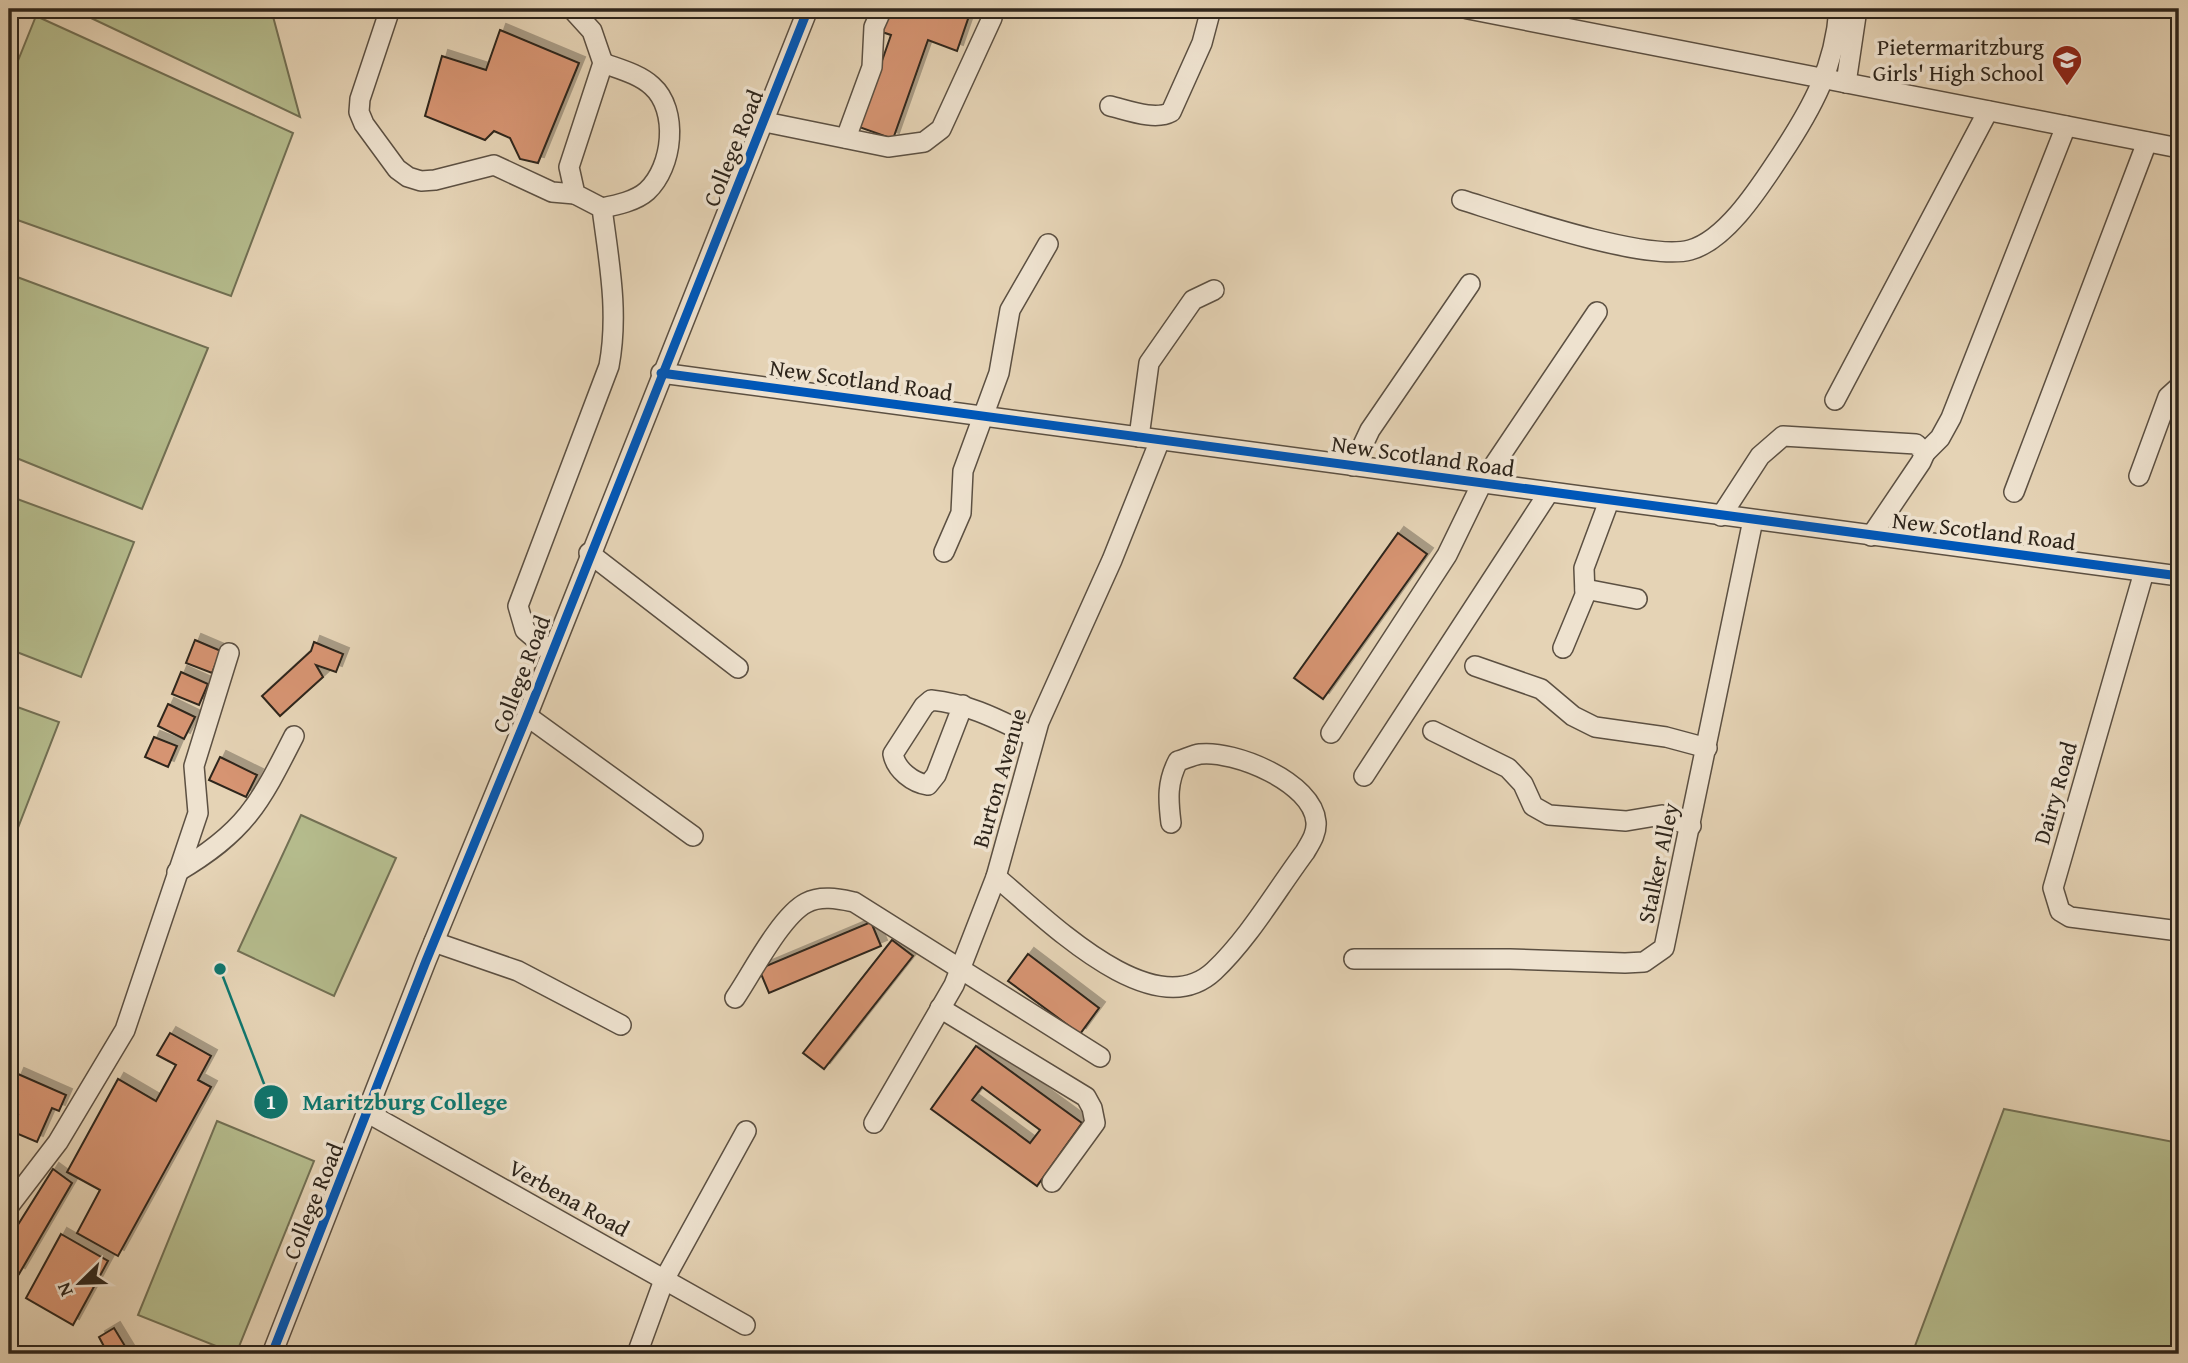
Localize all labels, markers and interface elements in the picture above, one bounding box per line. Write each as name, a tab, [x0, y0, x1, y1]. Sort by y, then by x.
place label: Pietermaritzburg Girls' High School	[1873, 30, 2045, 89]
school or university icon: Pietermaritzburg Girls' High School	[2050, 43, 2084, 87]
street label: College Road	[694, 84, 771, 211]
street label: New Scotland Road	[768, 350, 955, 409]
street label: New Scotland Road	[1330, 426, 1517, 485]
street label: New Scotland Road	[1891, 503, 2078, 558]
street label: College Road	[483, 610, 558, 737]
street label: Burton Avenue	[963, 704, 1034, 851]
street label: Dairy Road	[2024, 737, 2085, 848]
street label: Stalker Alley	[1629, 799, 1686, 926]
callout: Maritzburg College	[253, 1079, 522, 1124]
text: Maritzburg College	[302, 1084, 508, 1119]
text: 1	[266, 1086, 276, 1117]
street label: College Road	[274, 1137, 351, 1264]
street label: Verbena Road	[503, 1151, 636, 1245]
north arrow	[46, 1248, 116, 1318]
text: N	[49, 1278, 80, 1301]

